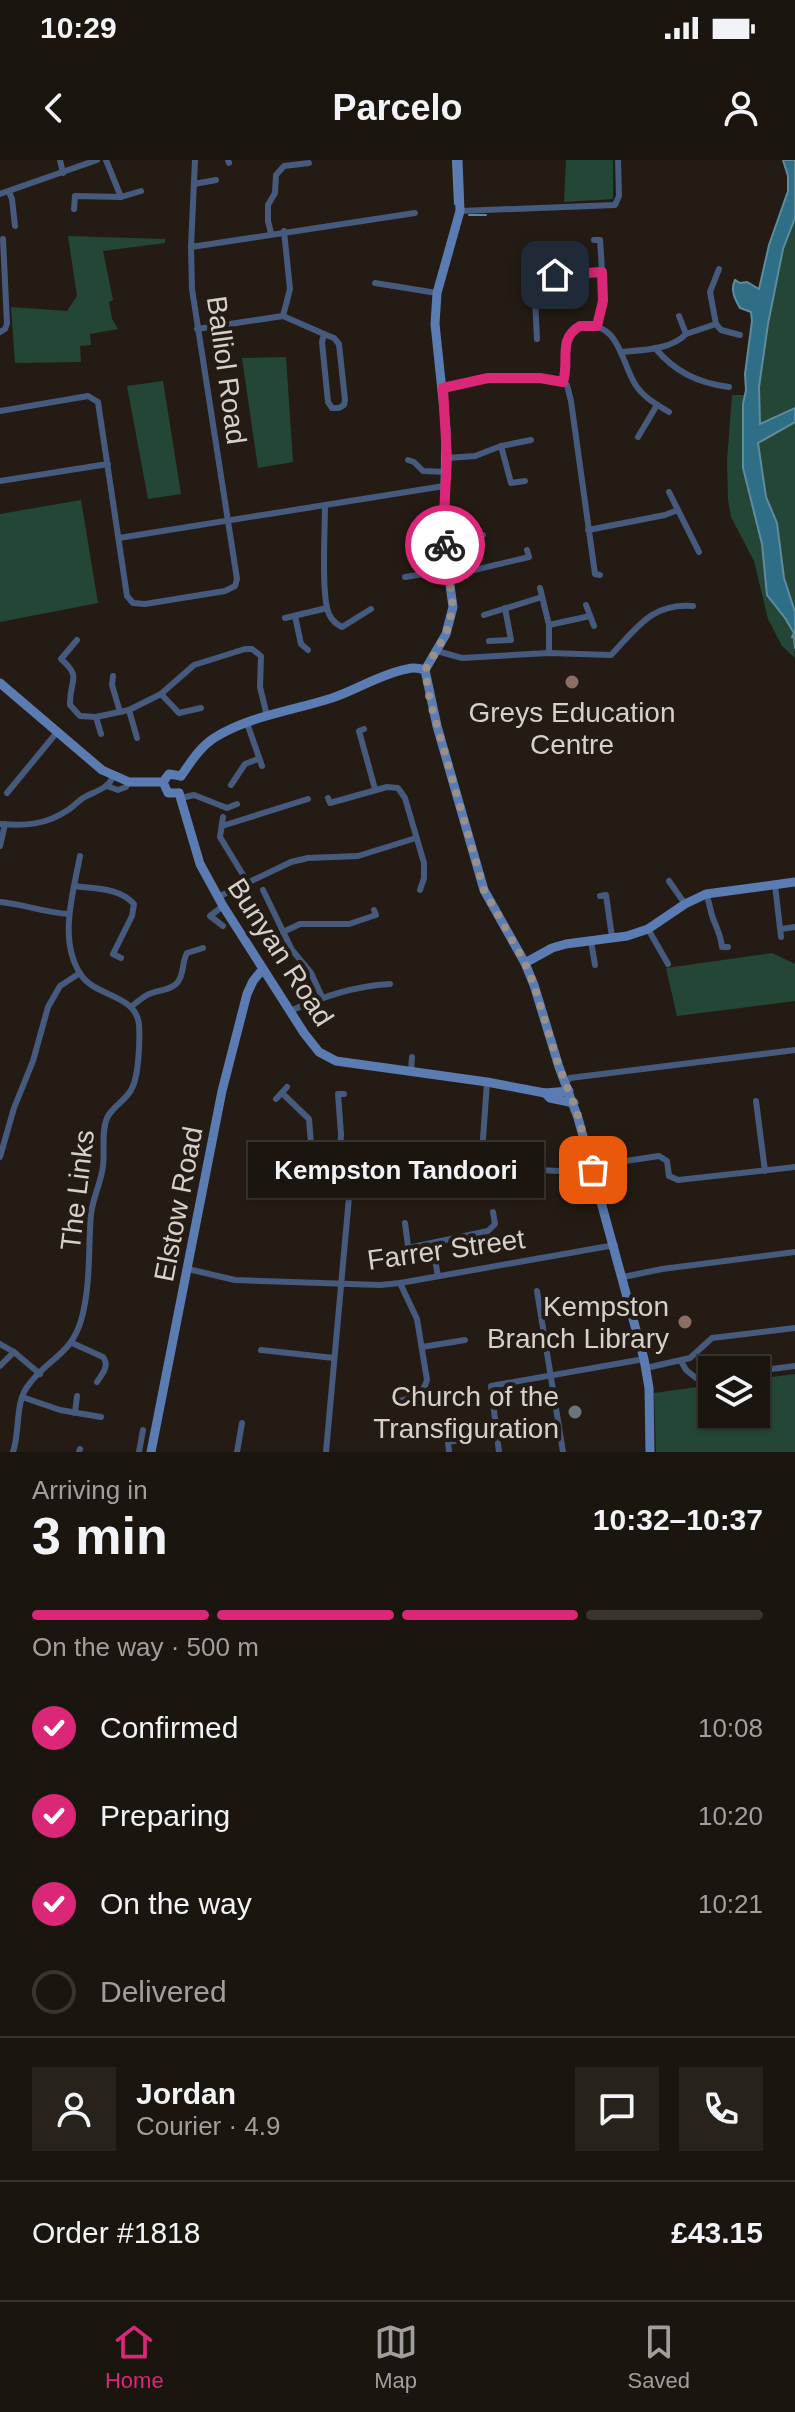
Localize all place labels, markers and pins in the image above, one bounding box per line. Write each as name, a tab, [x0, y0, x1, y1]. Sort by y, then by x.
pin	[521, 241, 589, 309]
marker: Greys Education Centre	[563, 673, 581, 691]
place label: Greys Education Centre	[469, 697, 676, 760]
pin	[559, 1136, 627, 1204]
callout: Kempston Tandoori	[249, 1142, 545, 1198]
place label: Kempston Branch Library	[487, 1291, 669, 1354]
marker: Kempston Branch Library	[676, 1313, 694, 1331]
place label: Church of the Transfiguration	[373, 1381, 559, 1444]
marker: Church of the Transfiguration	[566, 1403, 584, 1421]

